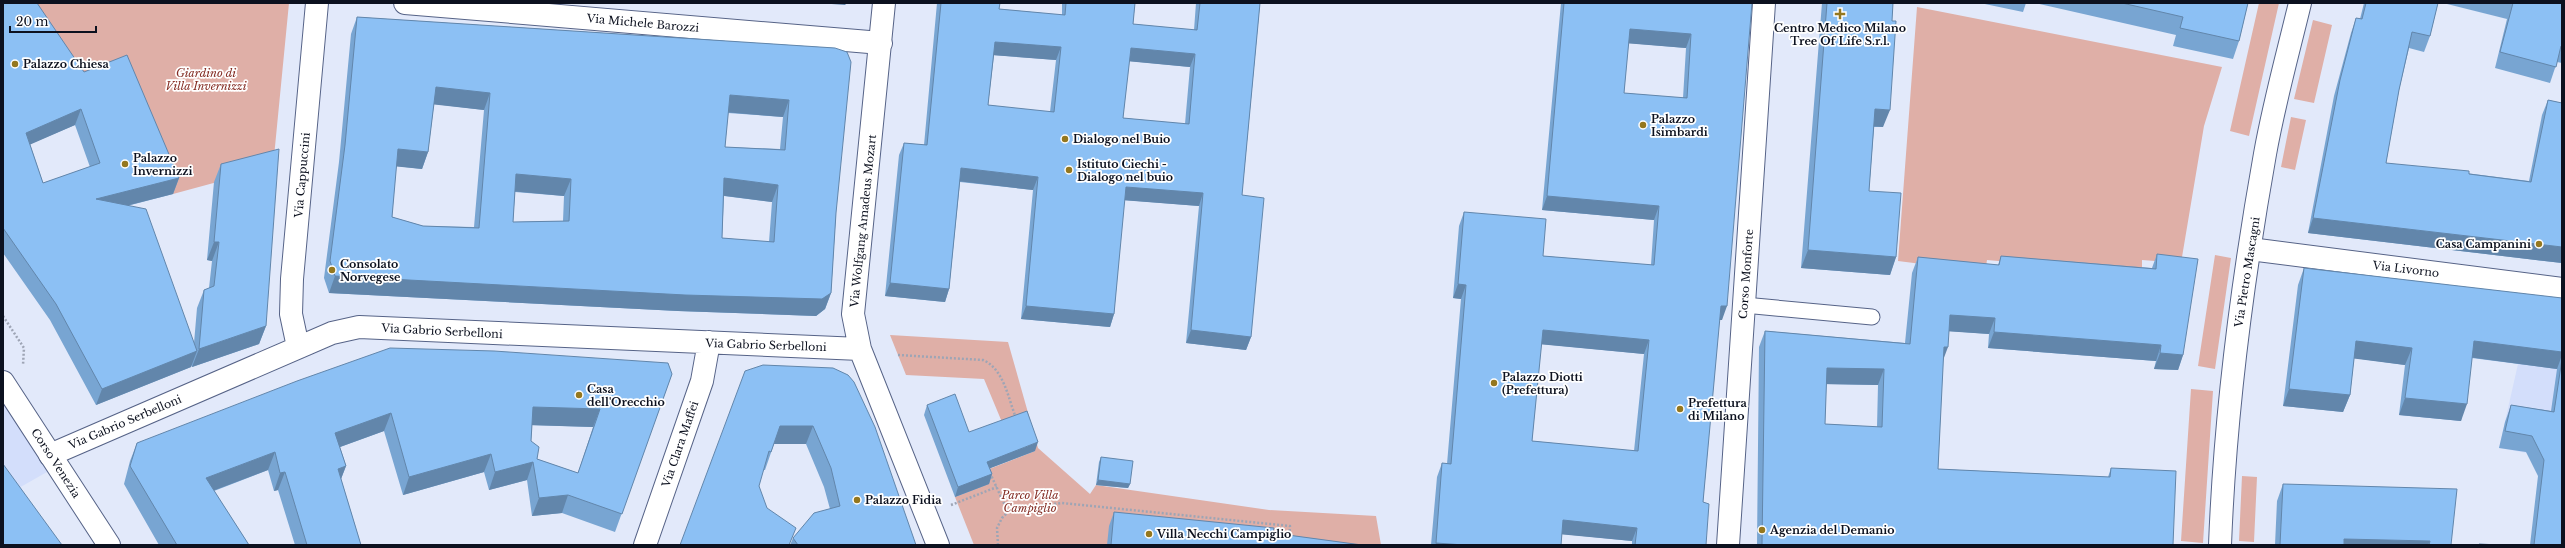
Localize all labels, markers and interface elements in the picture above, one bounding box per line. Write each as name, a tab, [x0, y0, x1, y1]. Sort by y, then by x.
scale bar	[10, 8, 96, 34]
marker: Centro Medico Milano Tree Of Life S.r.l.	[1834, 8, 1846, 20]
street label: Via Michele Barozzi	[585, 11, 700, 35]
text: 20 m	[16, 14, 48, 29]
place label: Centro Medico Milano Tree Of Life S.r.l.	[1774, 21, 1906, 48]
place label: Palazzo Chiesa	[23, 57, 109, 71]
marker: Palazzo Chiesa	[10, 59, 20, 69]
park label: Giardino di Villa Invernizzi	[165, 66, 247, 93]
place label: Palazzo Isimbardi	[1651, 112, 1708, 139]
marker: Palazzo Isimbardi	[1638, 120, 1648, 130]
street label: Via Cappuccini	[291, 132, 313, 219]
place label: Dialogo nel Buio	[1073, 132, 1170, 146]
street label: Via Wolfgang Amadeus Mozart	[847, 133, 879, 309]
marker: Dialogo nel Buio	[1060, 134, 1070, 144]
place label: Palazzo Invernizzi	[133, 151, 192, 178]
place label: Istituto Ciechi - Dialogo nel buio	[1077, 157, 1173, 184]
marker: Palazzo Invernizzi	[120, 159, 130, 169]
marker: Istituto Ciechi - Dialogo nel buio	[1064, 165, 1074, 175]
street label: Via Pietro Mascagni	[2231, 216, 2263, 329]
street label: Corso Monforte	[1736, 228, 1756, 320]
place label: Casa Campanini	[2436, 237, 2531, 251]
marker: Casa Campanini	[2534, 239, 2544, 249]
place label: Consolato Norvegese	[340, 257, 401, 284]
street label: Via Livorno	[2371, 258, 2440, 280]
marker: Consolato Norvegese	[327, 265, 337, 275]
street label: Via Gabrio Serbelloni	[380, 321, 503, 341]
street label: Via Gabrio Serbelloni	[704, 336, 827, 354]
place label: Palazzo Diotti (Prefettura)	[1502, 370, 1583, 397]
marker: Palazzo Diotti (Prefettura)	[1489, 378, 1499, 388]
place label: Casa dell'Orecchio	[587, 382, 665, 409]
marker: Casa dell'Orecchio	[574, 390, 584, 400]
street label: Via Gabrio Serbelloni	[65, 392, 184, 453]
place label: Prefettura di Milano	[1688, 396, 1748, 423]
street label: Via Clara Maffei	[658, 399, 701, 490]
marker: Prefettura di Milano	[1675, 404, 1685, 414]
street label: Corso Venezia	[28, 426, 84, 501]
park label: Parco Villa Campiglio	[1001, 488, 1058, 515]
place label: Palazzo Fidia	[865, 493, 942, 507]
marker: Palazzo Fidia	[852, 495, 862, 505]
place label: Agenzia del Demanio	[1769, 523, 1895, 537]
marker: Agenzia del Demanio	[1757, 525, 1767, 535]
place label: Villa Necchi Campiglio	[1156, 527, 1291, 541]
marker: Villa Necchi Campiglio	[1144, 529, 1154, 539]

